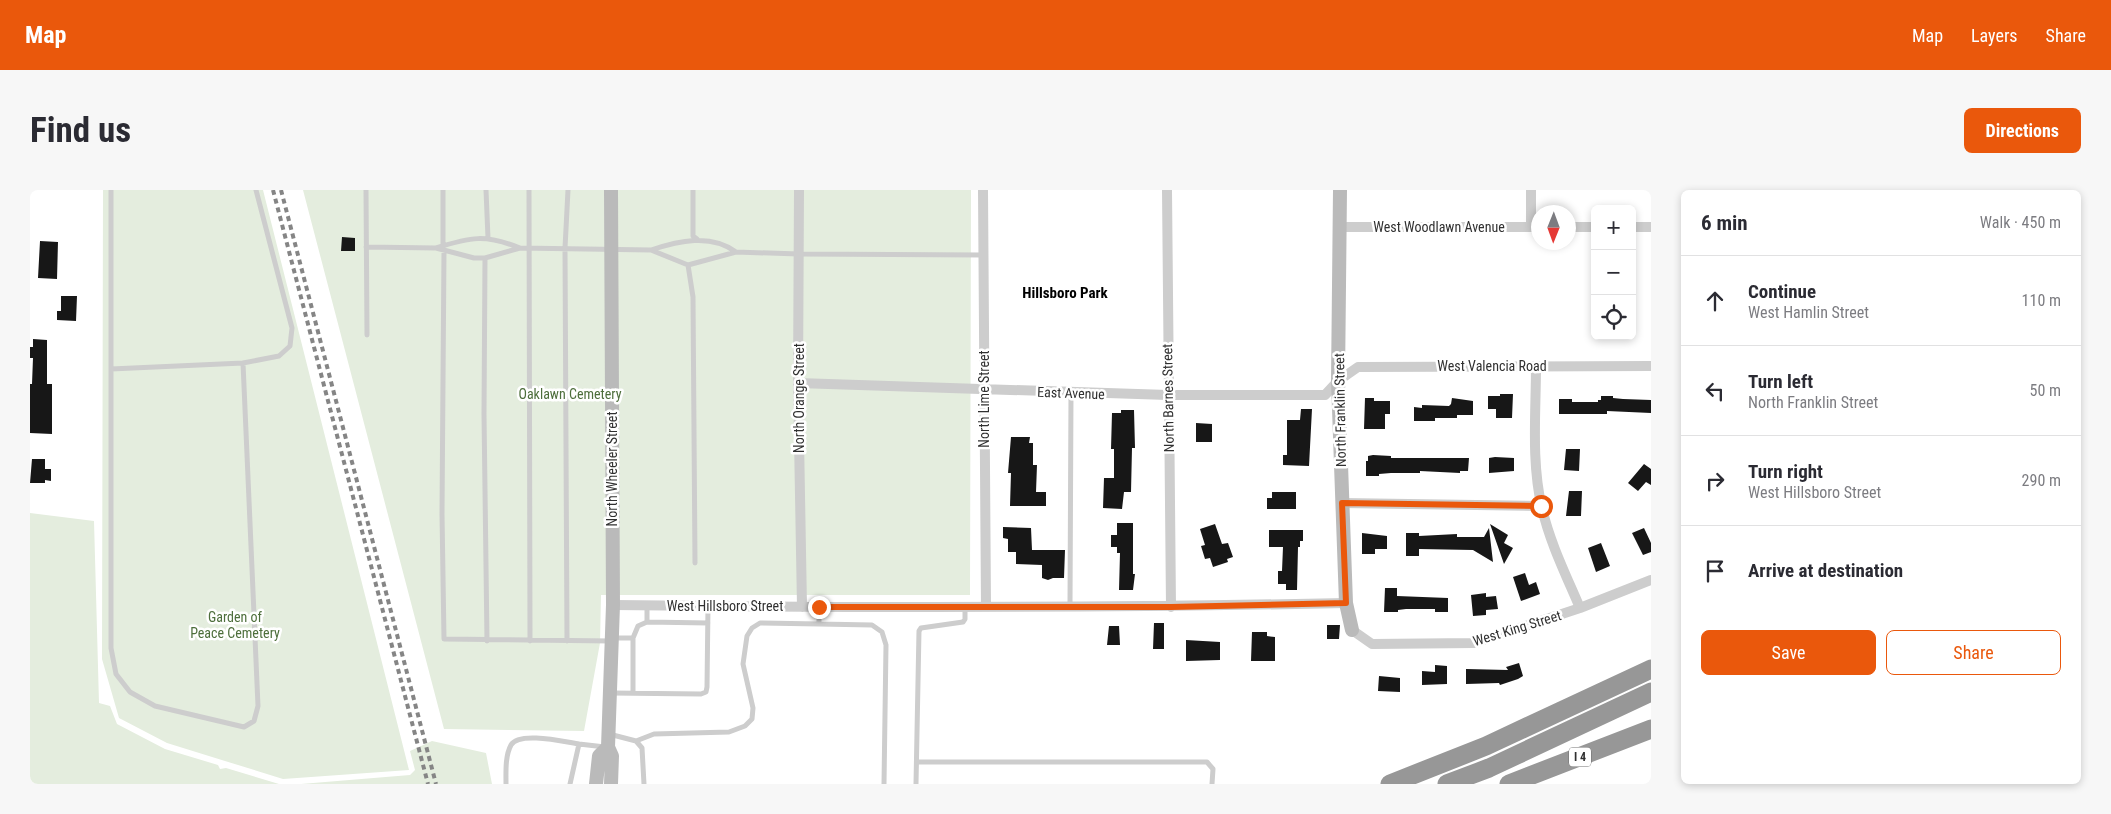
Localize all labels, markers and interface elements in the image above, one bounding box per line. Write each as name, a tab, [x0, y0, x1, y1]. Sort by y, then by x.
text: Map	[25, 21, 66, 49]
text: Map	[1912, 25, 1943, 46]
text: Layers	[1971, 25, 2018, 46]
text: Share	[2046, 25, 2086, 46]
button: Directions	[1964, 108, 2081, 153]
text: Find us	[30, 110, 131, 151]
north arrow	[1531, 205, 1576, 250]
map controls	[1591, 205, 1636, 340]
button: +	[1591, 205, 1636, 250]
text: 6 min	[1701, 211, 1748, 235]
text: Walk · 450 m	[1980, 213, 2061, 232]
street label: West Woodlawn Avenue	[1373, 219, 1505, 235]
button: −	[1591, 250, 1636, 295]
text: Continue	[1748, 280, 1816, 303]
district label: Hillsboro Park	[1022, 284, 1109, 302]
icon: ahead	[1701, 287, 1729, 315]
text: 110 m	[2022, 291, 2061, 310]
button: locate	[1591, 295, 1636, 340]
text: West Hamlin Street	[1748, 303, 1869, 322]
street label: North Orange Street	[791, 343, 807, 453]
street label: North Barnes Street	[1159, 343, 1177, 453]
street label: North Lime Street	[976, 350, 992, 448]
street label: North Franklin Street	[1331, 353, 1349, 467]
street label: West Valencia Road	[1437, 358, 1547, 374]
text: Turn left	[1748, 370, 1813, 393]
icon: left	[1701, 377, 1729, 405]
text: 50 m	[2029, 381, 2061, 400]
street label: East Avenue	[1037, 384, 1106, 402]
park label: Oaklawn Cemetery	[519, 386, 622, 402]
text: North Franklin Street	[1748, 393, 1878, 412]
street label: North Wheeler Street	[604, 411, 620, 527]
text: Turn right	[1748, 460, 1823, 483]
icon: right	[1701, 467, 1729, 495]
text: 290 m	[2022, 471, 2061, 490]
text: West Hillsboro Street	[1748, 483, 1881, 502]
route start	[1530, 495, 1553, 518]
icon: arrive	[1701, 557, 1729, 585]
text: Arrive at destination	[1748, 559, 1903, 582]
route end	[808, 596, 831, 619]
street label: West Hillsboro Street	[667, 598, 783, 614]
street label: West King Street	[1471, 607, 1563, 649]
park label: Garden of Peace Cemetery	[190, 609, 280, 641]
button: Save	[1701, 630, 1876, 675]
button: Share	[1886, 630, 2061, 675]
road number: I 4	[1569, 748, 1591, 766]

